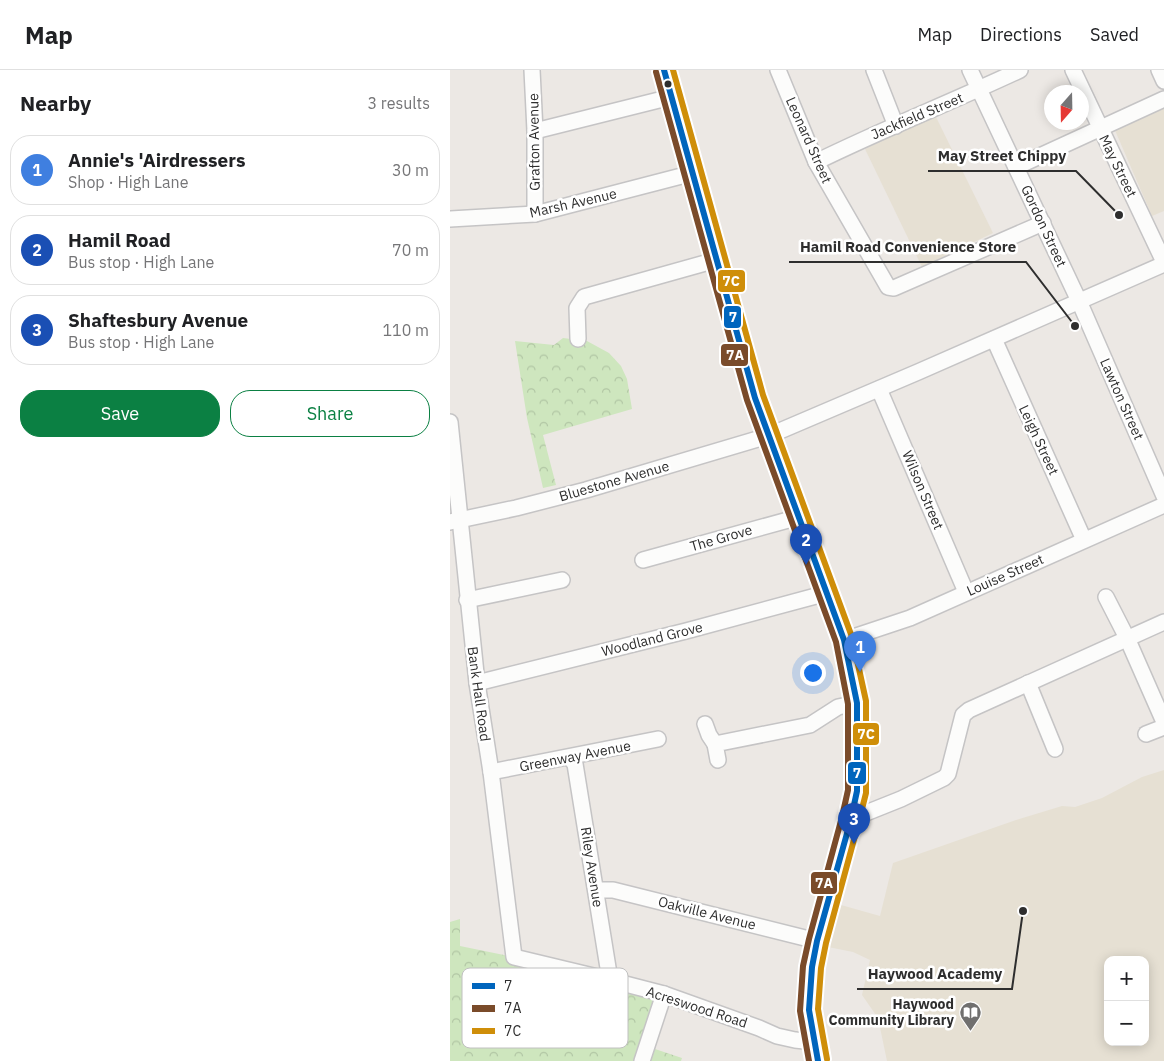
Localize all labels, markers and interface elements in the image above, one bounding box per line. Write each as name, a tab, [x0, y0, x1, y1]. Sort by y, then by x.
text: Map	[25, 19, 73, 51]
text: Map	[917, 23, 952, 46]
text: Directions	[980, 23, 1062, 46]
text: Saved	[1090, 23, 1139, 46]
unlabelled marker	[663, 79, 673, 89]
north arrow	[1044, 85, 1089, 130]
street label: Jackfield Street	[868, 88, 966, 143]
text: Nearby	[20, 89, 91, 117]
text: 3 results	[367, 93, 430, 113]
street label: Grafton Avenue	[524, 93, 544, 191]
street label: Leonard Street	[782, 94, 836, 186]
street label: May Street	[1095, 132, 1141, 200]
callout: May Street Chippy	[928, 141, 1076, 171]
text: May Street Chippy	[938, 146, 1066, 165]
text: Annie's 'Airdressers	[68, 148, 246, 172]
text: 1	[32, 160, 42, 180]
text: 30 m	[392, 160, 429, 180]
text: Shop · High Lane	[68, 172, 188, 192]
street label: Gordon Street	[1017, 182, 1071, 270]
street label: Marsh Avenue	[528, 184, 619, 222]
text: Hamil Road	[68, 228, 171, 252]
callout: Hamil Road Convenience Store	[789, 232, 1026, 262]
text: Hamil Road Convenience Store	[800, 237, 1016, 256]
text: 2	[32, 240, 42, 260]
text: 70 m	[392, 240, 429, 260]
text: Bus stop · High Lane	[68, 252, 214, 272]
line badge: 7C	[717, 269, 746, 293]
text: 7C	[722, 272, 740, 290]
line badge: 7	[723, 305, 742, 329]
text: Shaftesbury Avenue	[68, 308, 248, 332]
text: 7	[729, 308, 737, 326]
text: 3	[32, 320, 42, 340]
text: 110 m	[382, 320, 429, 340]
text: Bus stop · High Lane	[68, 332, 214, 352]
line badge: 7A	[720, 343, 749, 367]
text: 7A	[726, 346, 744, 364]
street label: Lawton Street	[1096, 355, 1148, 443]
button: Save	[20, 390, 220, 437]
button: Share	[230, 390, 430, 437]
street label: Leigh Street	[1015, 402, 1063, 478]
street label: Wilson Street	[898, 448, 948, 532]
street label: Bluestone Avenue	[557, 457, 671, 505]
street label: The Grove	[688, 520, 755, 555]
pin: 2	[790, 524, 822, 565]
street label: Louise Street	[964, 550, 1046, 600]
street label: Woodland Grove	[600, 618, 705, 660]
pin: 1	[844, 631, 876, 672]
street label: Bank Hall Road	[463, 645, 495, 743]
your location	[800, 660, 826, 686]
line badge: 7C	[852, 722, 880, 746]
text: 7C	[857, 725, 875, 743]
street label: Greenway Avenue	[518, 736, 633, 776]
line badge: 7	[847, 761, 867, 785]
text: 7	[853, 764, 861, 782]
pin: 3	[838, 803, 870, 844]
street label: Riley Avenue	[577, 826, 607, 909]
line badge: 7A	[810, 871, 838, 895]
text: 7A	[815, 874, 833, 892]
street label: Oakville Avenue	[656, 892, 758, 934]
map controls	[1104, 956, 1149, 1046]
button: +	[1104, 956, 1149, 1001]
callout: Haywood Academy	[857, 959, 1012, 989]
text: Haywood Academy	[868, 964, 1002, 983]
legend	[462, 968, 628, 1048]
text: 7	[504, 977, 512, 995]
street label: Acreswood Road	[644, 982, 750, 1032]
place label: Haywood Community Library	[829, 995, 955, 1029]
text: 7A	[504, 999, 521, 1017]
library icon: Haywood Community Library	[958, 1000, 982, 1031]
button: −	[1104, 1001, 1149, 1046]
text: 7C	[504, 1022, 521, 1040]

